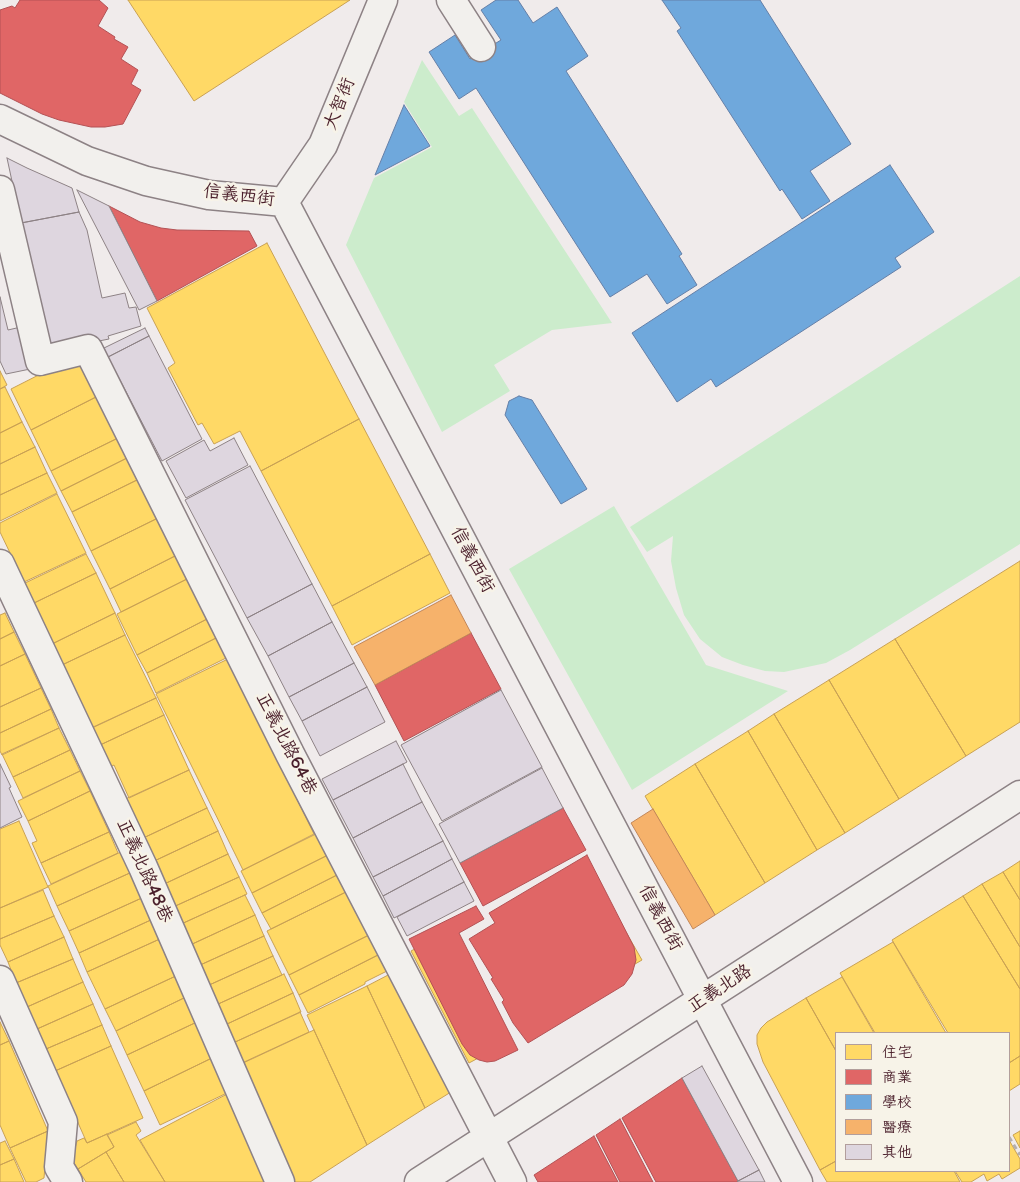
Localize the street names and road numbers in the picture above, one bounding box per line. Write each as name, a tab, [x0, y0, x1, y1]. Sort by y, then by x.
street label: 大智街	[320, 75, 360, 133]
street label: 信義西街	[202, 181, 276, 211]
street label: 信義西街	[446, 523, 498, 597]
street label: 正義北路64巷	[251, 689, 321, 799]
street label: 正義北路48巷	[111, 816, 177, 926]
street label: 信義西街	[634, 881, 686, 955]
street label: 正義北路	[684, 960, 756, 1018]

